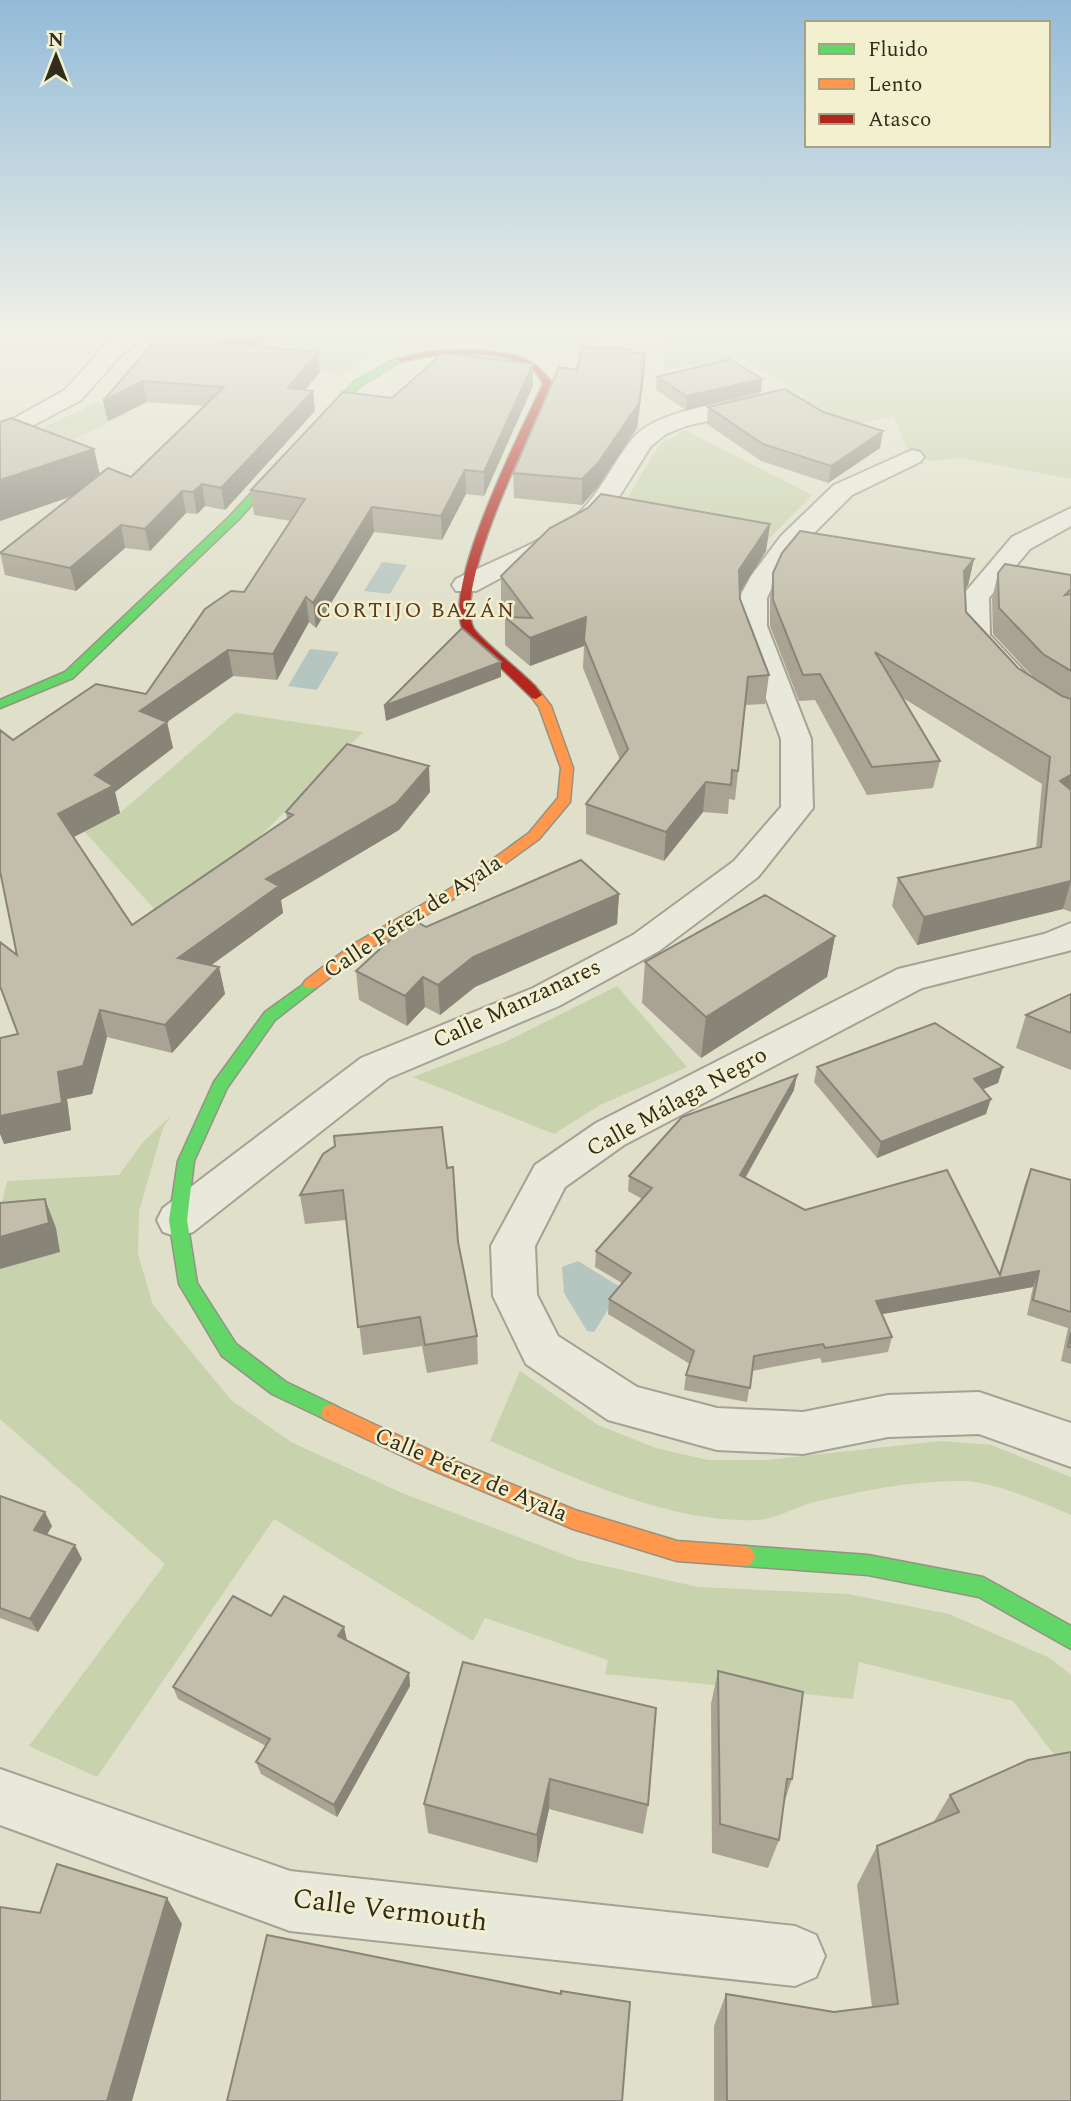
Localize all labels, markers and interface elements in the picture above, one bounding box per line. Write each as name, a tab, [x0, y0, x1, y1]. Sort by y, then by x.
north arrow	[21, 21, 91, 91]
legend	[805, 21, 1050, 147]
text: N	[48, 26, 64, 55]
text: Fluido	[868, 34, 928, 66]
text: Lento	[868, 69, 922, 101]
text: Atasco	[868, 104, 931, 136]
district label: CORTIJO BAZÁN	[316, 595, 516, 627]
street label: Calle Pérez de Ayala	[317, 846, 509, 988]
street label: Calle Manzanares	[427, 950, 607, 1058]
street label: Calle Málaga Negro	[580, 1038, 774, 1166]
street label: Calle Pérez de Ayala	[369, 1418, 573, 1532]
street label: Calle Vermouth	[290, 1877, 490, 1943]

